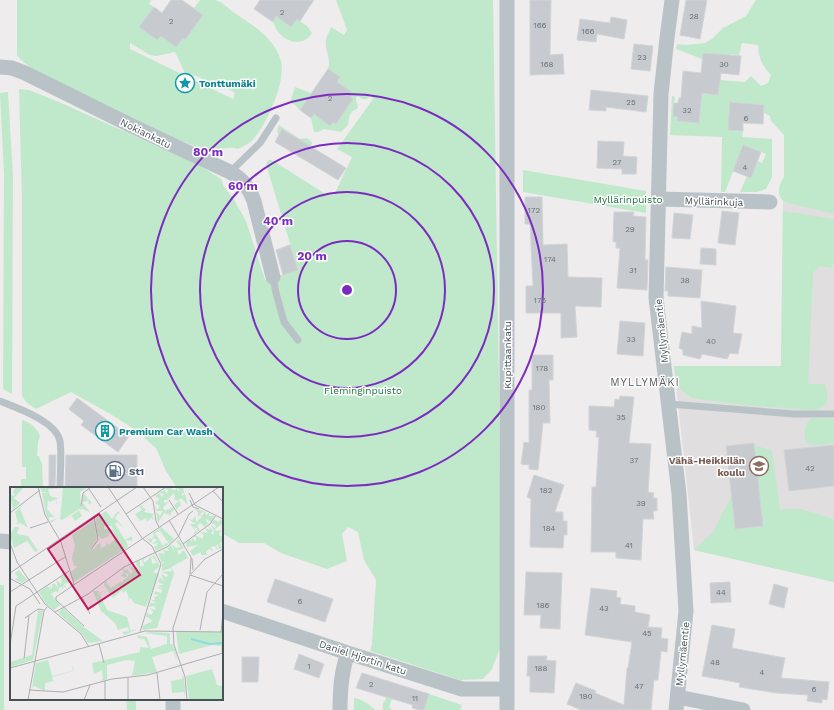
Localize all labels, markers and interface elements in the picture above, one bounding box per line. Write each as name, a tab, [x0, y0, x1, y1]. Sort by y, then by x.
house number: 2	[280, 8, 285, 17]
house number: 28	[689, 12, 699, 21]
house number: 2	[169, 17, 174, 26]
house number: 166	[534, 21, 547, 30]
house number: 166	[582, 27, 595, 36]
house number: 23	[637, 53, 647, 62]
house number: 168	[541, 60, 554, 69]
house number: 30	[719, 60, 729, 69]
place icon: Tonttumäki	[174, 72, 196, 94]
place label: Tonttumäki	[199, 78, 256, 89]
house number: 2	[328, 94, 333, 103]
house number: 25	[626, 98, 636, 107]
house number: 32	[682, 106, 692, 115]
house number: 6	[744, 114, 749, 123]
street label: Nokiankatu	[119, 116, 173, 150]
text: 80 m	[193, 145, 223, 159]
house number: 27	[613, 158, 622, 167]
house number: 4	[743, 163, 748, 172]
text: 60 m	[228, 179, 258, 193]
park label: Myllärinpuisto	[594, 194, 662, 205]
street label: Myllärinkuja	[685, 195, 744, 208]
house number: 172	[528, 206, 540, 215]
text: 40 m	[263, 214, 293, 228]
house number: 29	[625, 225, 635, 234]
text: 20 m	[297, 249, 327, 263]
house number: 174	[544, 255, 556, 264]
house number: 31	[629, 266, 637, 275]
house number: 38	[680, 276, 690, 285]
centre of rings	[340, 283, 354, 297]
house number: 176	[534, 296, 546, 305]
street label: Myllymäentie	[653, 298, 670, 364]
street label: Kupittaankatu	[502, 321, 513, 389]
house number: 33	[626, 335, 636, 344]
house number: 40	[706, 337, 716, 346]
house number: 178	[536, 364, 548, 373]
district label: MYLLYMÄKI	[610, 375, 680, 389]
park label: Fleminginpuisto	[324, 385, 402, 396]
house number: 180	[532, 403, 546, 412]
house number: 35	[616, 413, 626, 422]
building icon: Premium Car Wash	[94, 420, 116, 442]
place label: Premium Car Wash	[119, 426, 213, 437]
place label: Vähä-Heikkilän koulu	[669, 455, 745, 478]
school or university icon: Vähä-Heikkilän koulu	[748, 455, 770, 477]
house number: 37	[630, 456, 639, 465]
fuel station icon: St1	[104, 460, 126, 482]
house number: 42	[805, 464, 815, 473]
place label: St1	[129, 466, 144, 477]
house number: 182	[540, 486, 553, 495]
inset map	[10, 487, 223, 700]
house number: 39	[636, 499, 646, 508]
house number: 184	[543, 524, 556, 533]
house number: 41	[625, 541, 633, 550]
house number: 44	[716, 588, 726, 597]
house number: 6	[298, 597, 303, 606]
house number: 186	[537, 601, 550, 610]
house number: 43	[599, 604, 609, 613]
street label: Myllymäentie	[674, 621, 691, 687]
house number: 45	[642, 629, 652, 638]
street label: Daniel Hjortin katu	[318, 638, 408, 677]
house number: 48	[710, 658, 720, 667]
house number: 1	[307, 662, 311, 671]
house number: 188	[535, 664, 548, 673]
house number: 4	[760, 668, 765, 677]
house number: 2	[369, 680, 374, 689]
house number: 47	[635, 682, 644, 691]
house number: 6	[812, 685, 817, 694]
house number: 190	[579, 692, 593, 701]
house number: 11	[412, 694, 418, 703]

